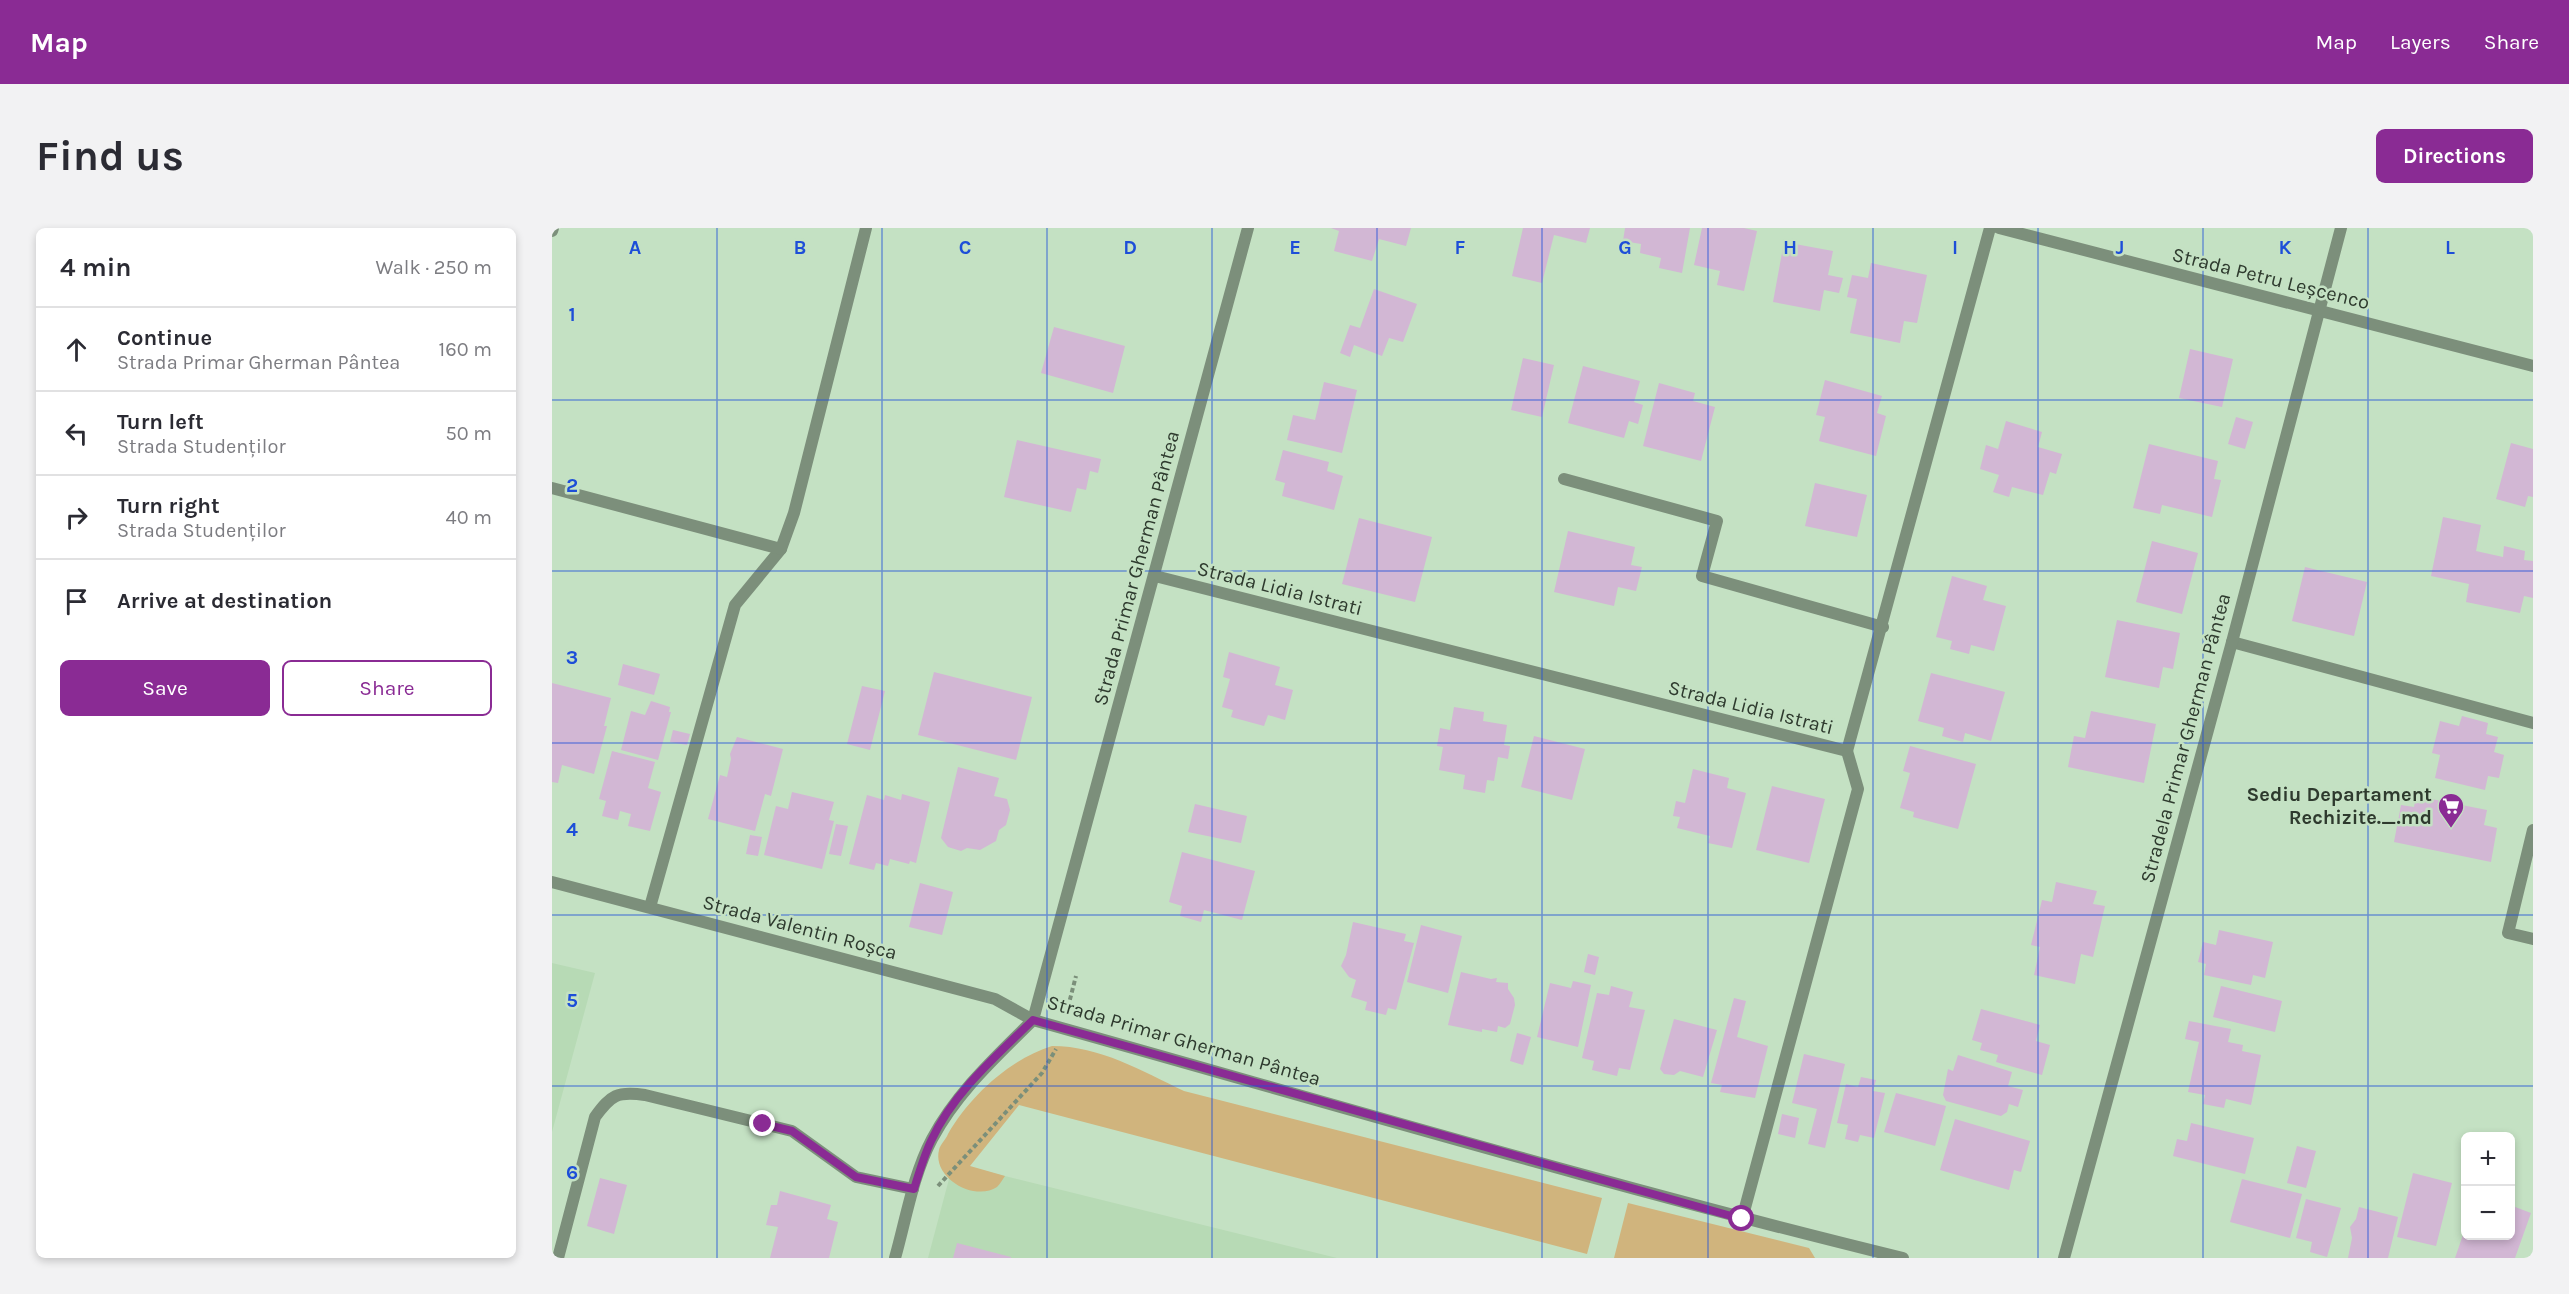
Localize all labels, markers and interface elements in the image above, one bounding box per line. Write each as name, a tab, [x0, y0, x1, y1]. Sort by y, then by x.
text: Map	[30, 26, 88, 59]
text: Map	[2315, 30, 2357, 54]
text: Layers	[2390, 30, 2451, 54]
text: Share	[2484, 30, 2539, 54]
button: Directions	[2376, 129, 2533, 183]
text: Find us	[36, 131, 184, 181]
text: A	[629, 236, 642, 259]
text: B	[794, 236, 806, 259]
text: C	[959, 236, 971, 259]
text: D	[1123, 236, 1137, 259]
text: E	[1289, 236, 1301, 259]
text: F	[1455, 236, 1466, 259]
text: G	[1618, 236, 1632, 259]
text: H	[1783, 236, 1797, 259]
text: I	[1952, 236, 1958, 259]
text: J	[2116, 236, 2124, 259]
text: K	[2278, 236, 2292, 259]
text: L	[2445, 236, 2455, 259]
street label: Strada Petru Leșcenco	[2170, 243, 2372, 314]
text: 4 min	[60, 252, 131, 283]
text: Walk · 250 m	[376, 256, 492, 279]
text: 1	[568, 303, 576, 326]
text: Continue	[117, 325, 212, 351]
icon: ahead	[60, 333, 93, 366]
text: 160 m	[439, 338, 492, 361]
text: Strada Primar Gherman Pântea	[117, 351, 400, 374]
text: Turn left	[117, 409, 204, 435]
icon: left	[60, 417, 93, 450]
text: 50 m	[445, 422, 492, 445]
street label: Strada Primar Gherman Pântea	[1089, 428, 1184, 708]
text: Strada Studenților	[117, 435, 286, 458]
text: 2	[566, 474, 578, 497]
text: Turn right	[117, 493, 220, 519]
icon: right	[60, 501, 93, 534]
text: 40 m	[446, 506, 492, 529]
text: Strada Studenților	[117, 519, 286, 542]
street label: Strada Lidia Istrati	[1195, 557, 1365, 620]
icon: arrive	[60, 585, 93, 618]
text: Arrive at destination	[117, 588, 332, 614]
street label: Stradela Primar Gherman Pântea	[2136, 591, 2235, 886]
text: 3	[566, 646, 578, 669]
button: Save	[60, 660, 270, 716]
button: Share	[282, 660, 492, 716]
street label: Strada Lidia Istrati	[1666, 676, 1836, 739]
place label: Sediu Departament Rechizite._.md	[2247, 783, 2432, 829]
supermarket icon: Sediu Departament Rechizite._.md	[2436, 791, 2466, 829]
text: 4	[566, 818, 578, 841]
street label: Strada Valentin Roșca	[700, 890, 900, 965]
text: 5	[566, 989, 578, 1012]
street label: Strada Primar Gherman Pântea	[1044, 990, 1323, 1091]
route end	[749, 1110, 775, 1136]
map controls	[2461, 1132, 2515, 1240]
button: +	[2461, 1132, 2515, 1186]
text: 6	[566, 1161, 578, 1184]
button: −	[2461, 1186, 2515, 1240]
route start	[1728, 1205, 1754, 1231]

